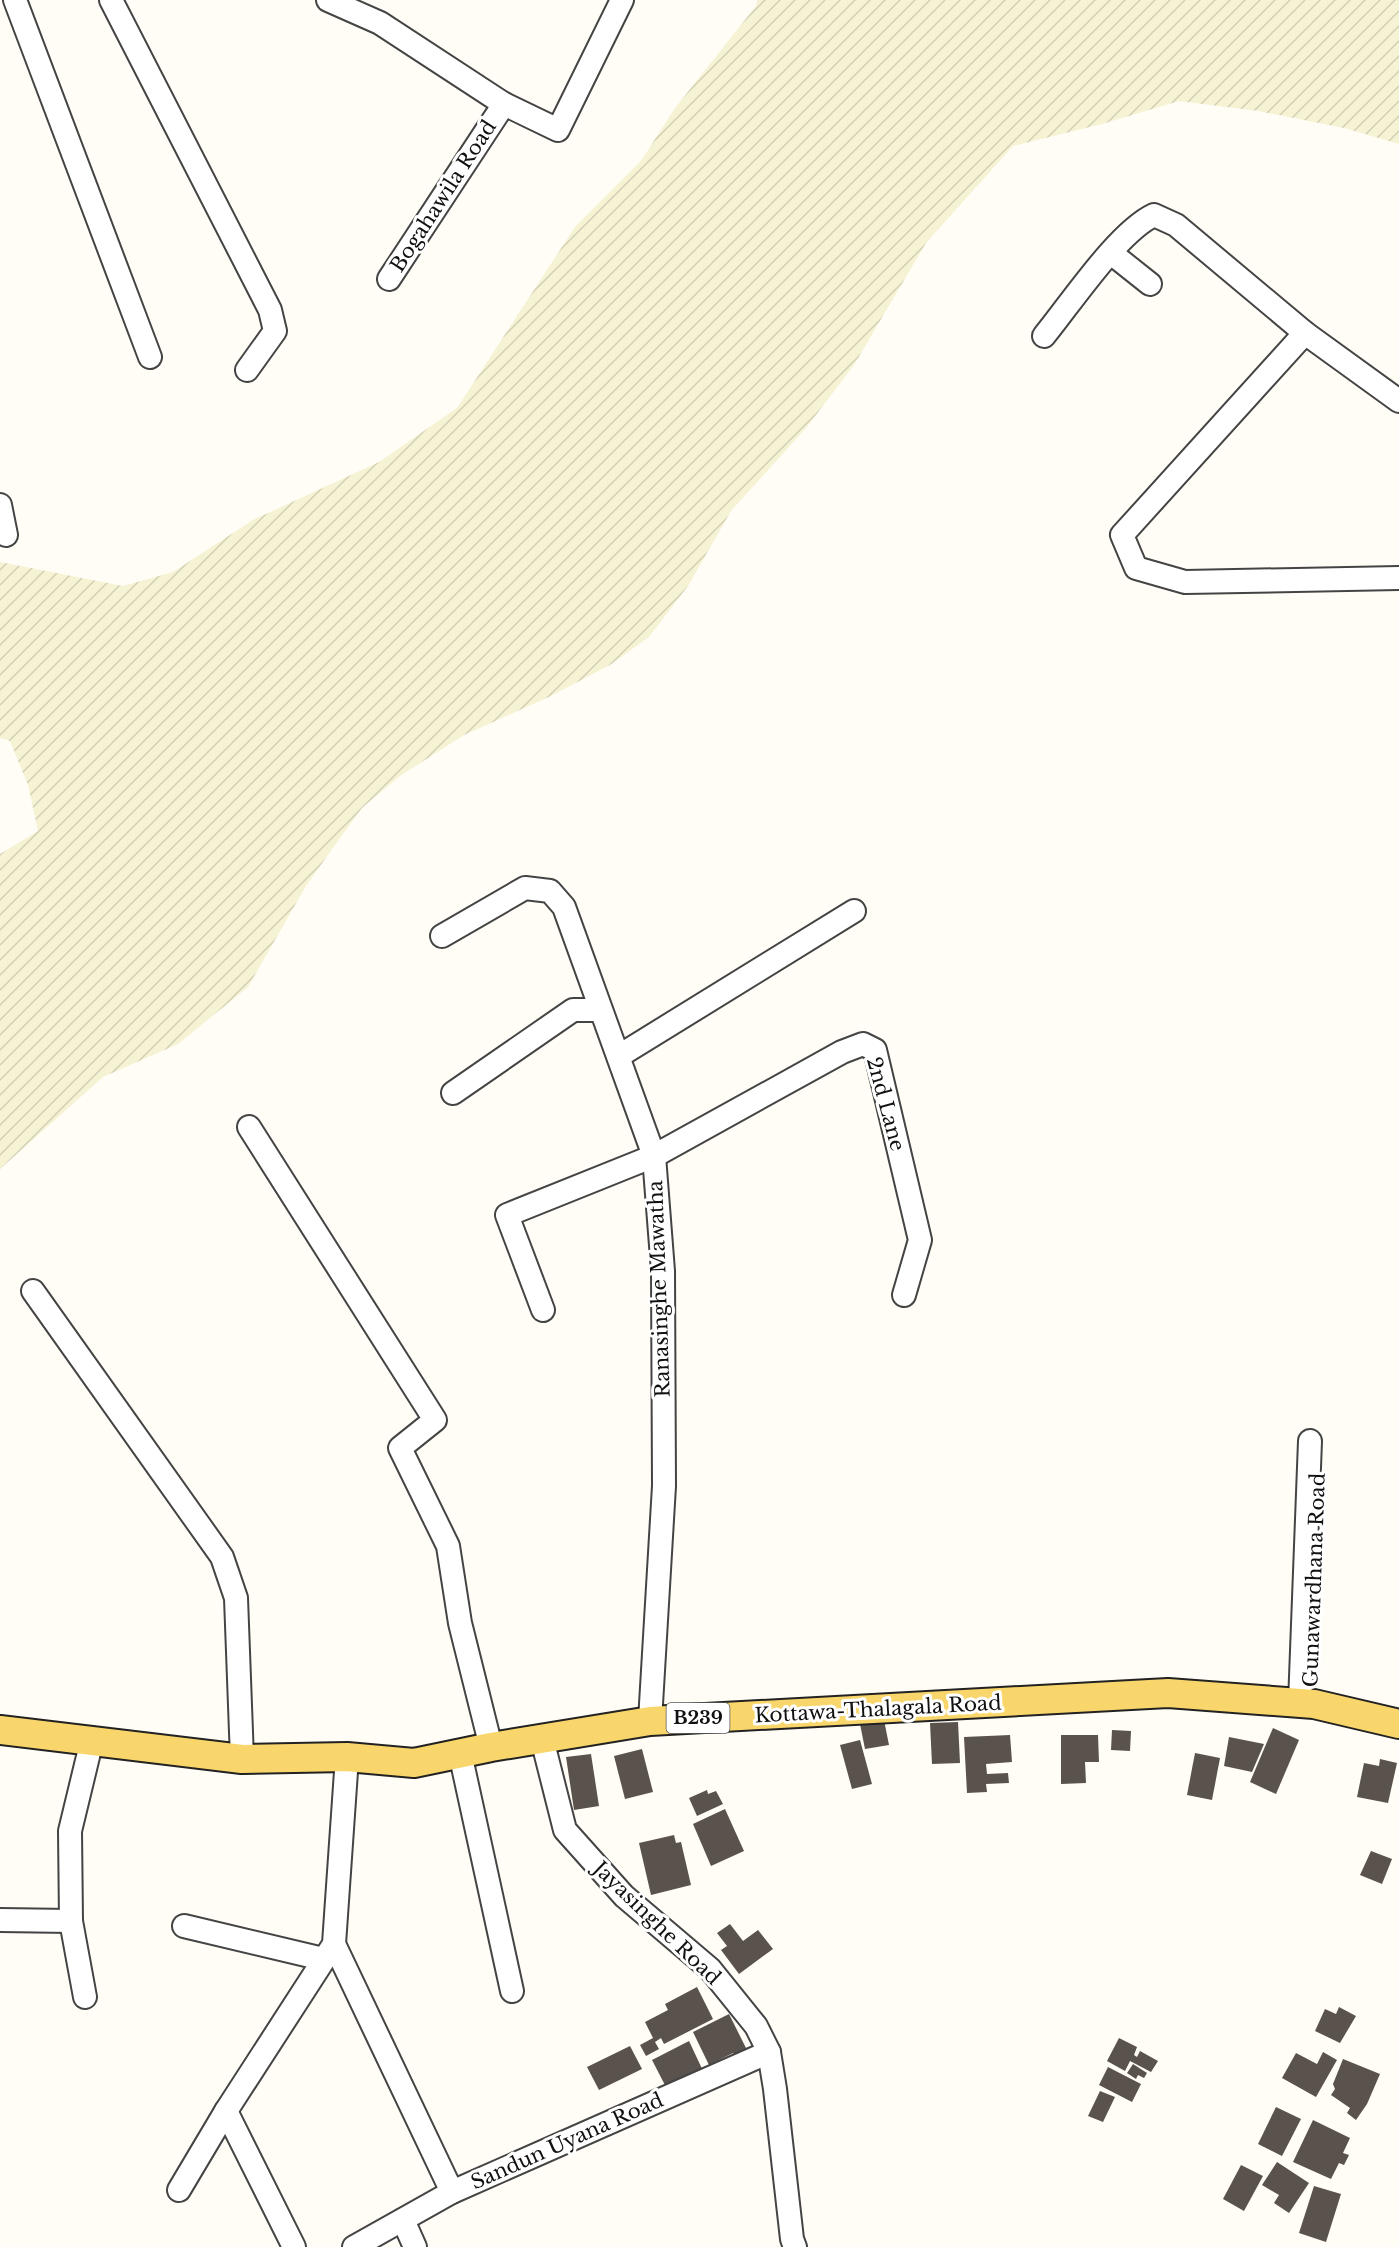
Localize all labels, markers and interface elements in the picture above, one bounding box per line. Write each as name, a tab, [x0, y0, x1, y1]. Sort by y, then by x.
street label: Bogahawila Road	[385, 116, 501, 276]
street label: 2nd Lane	[862, 1054, 910, 1154]
street label: Ranasinghe Mawatha	[643, 1179, 675, 1398]
street label: Gunawardhana Road	[1298, 1472, 1330, 1688]
street label: Kottawa-Thalagala Road	[754, 1691, 1002, 1727]
road number: B239	[666, 1703, 730, 1733]
street label: Jayasinghe Road	[586, 1854, 726, 1990]
street label: Sandun Uyana Road	[467, 2088, 667, 2194]

